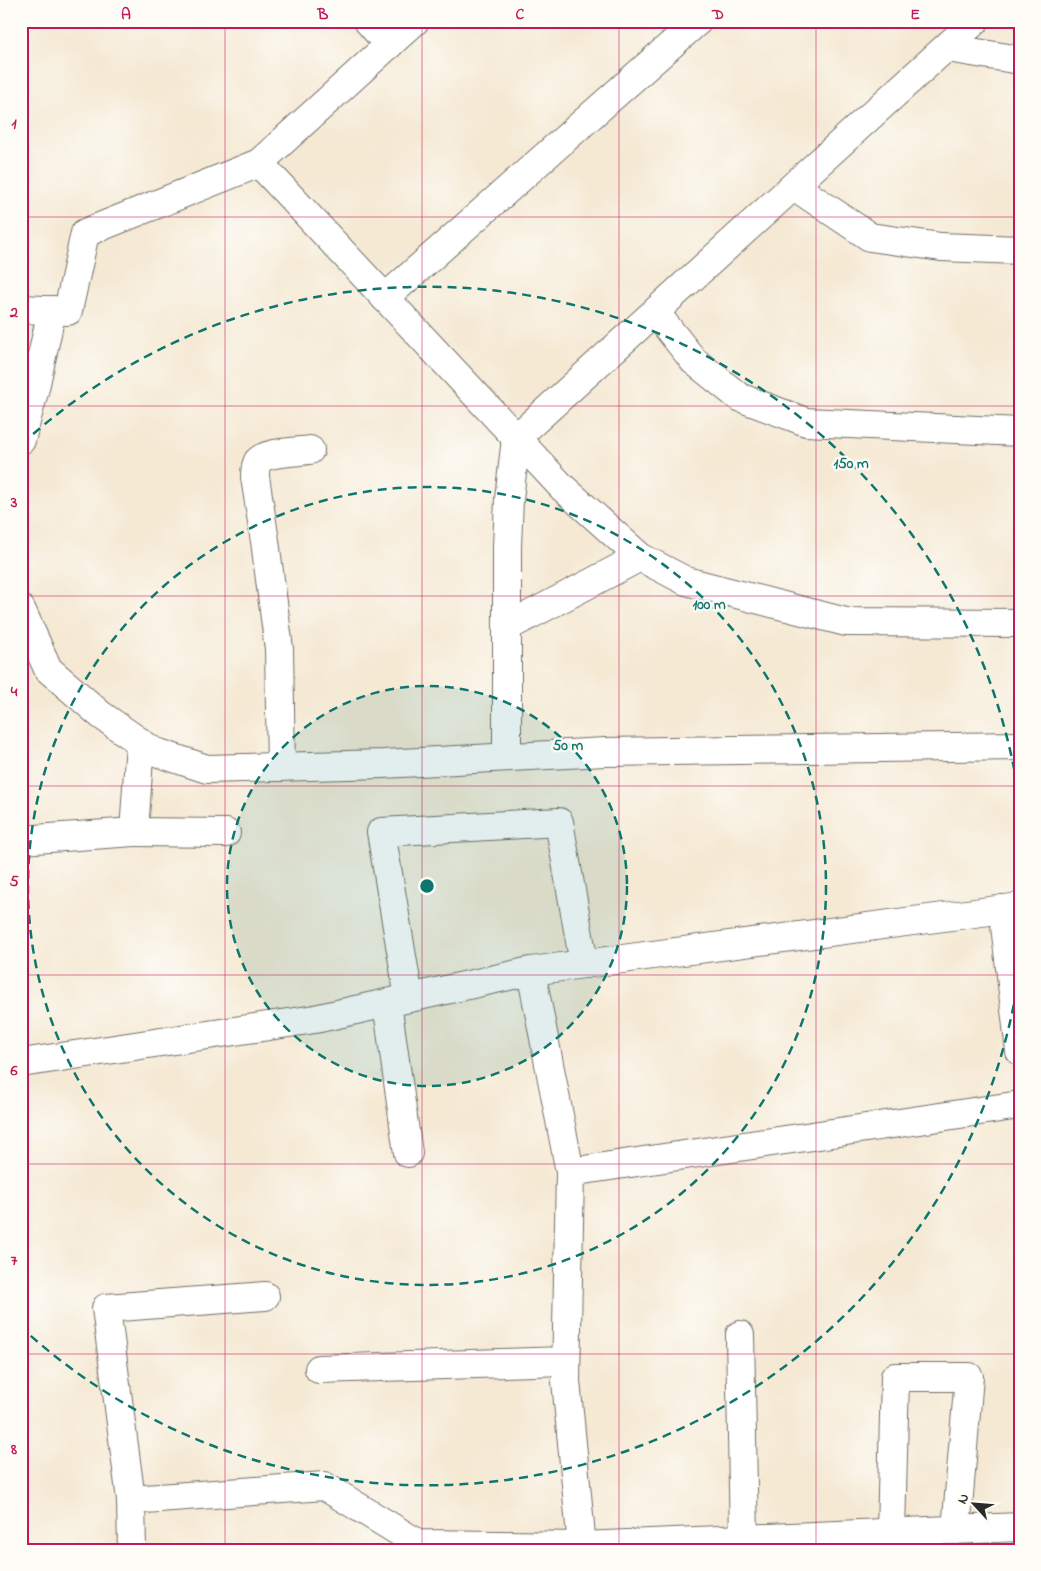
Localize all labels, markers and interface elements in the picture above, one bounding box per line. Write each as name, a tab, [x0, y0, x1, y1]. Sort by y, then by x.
text: A	[121, 3, 131, 27]
text: B	[317, 3, 329, 27]
text: C	[516, 3, 525, 27]
text: D	[711, 3, 724, 27]
text: E	[910, 3, 920, 27]
text: 1	[11, 112, 17, 136]
text: 2	[9, 301, 18, 325]
text: 150 m	[833, 453, 869, 475]
text: 3	[10, 491, 18, 515]
text: 100 m	[692, 594, 726, 616]
text: 4	[10, 680, 18, 704]
text: 50 m	[553, 735, 584, 757]
text: 5	[9, 870, 19, 894]
centre of rings	[418, 877, 436, 895]
text: 6	[9, 1059, 18, 1083]
text: 7	[11, 1249, 18, 1273]
text: 8	[10, 1438, 17, 1462]
north arrow	[948, 1478, 998, 1528]
text: N	[952, 1490, 975, 1508]

